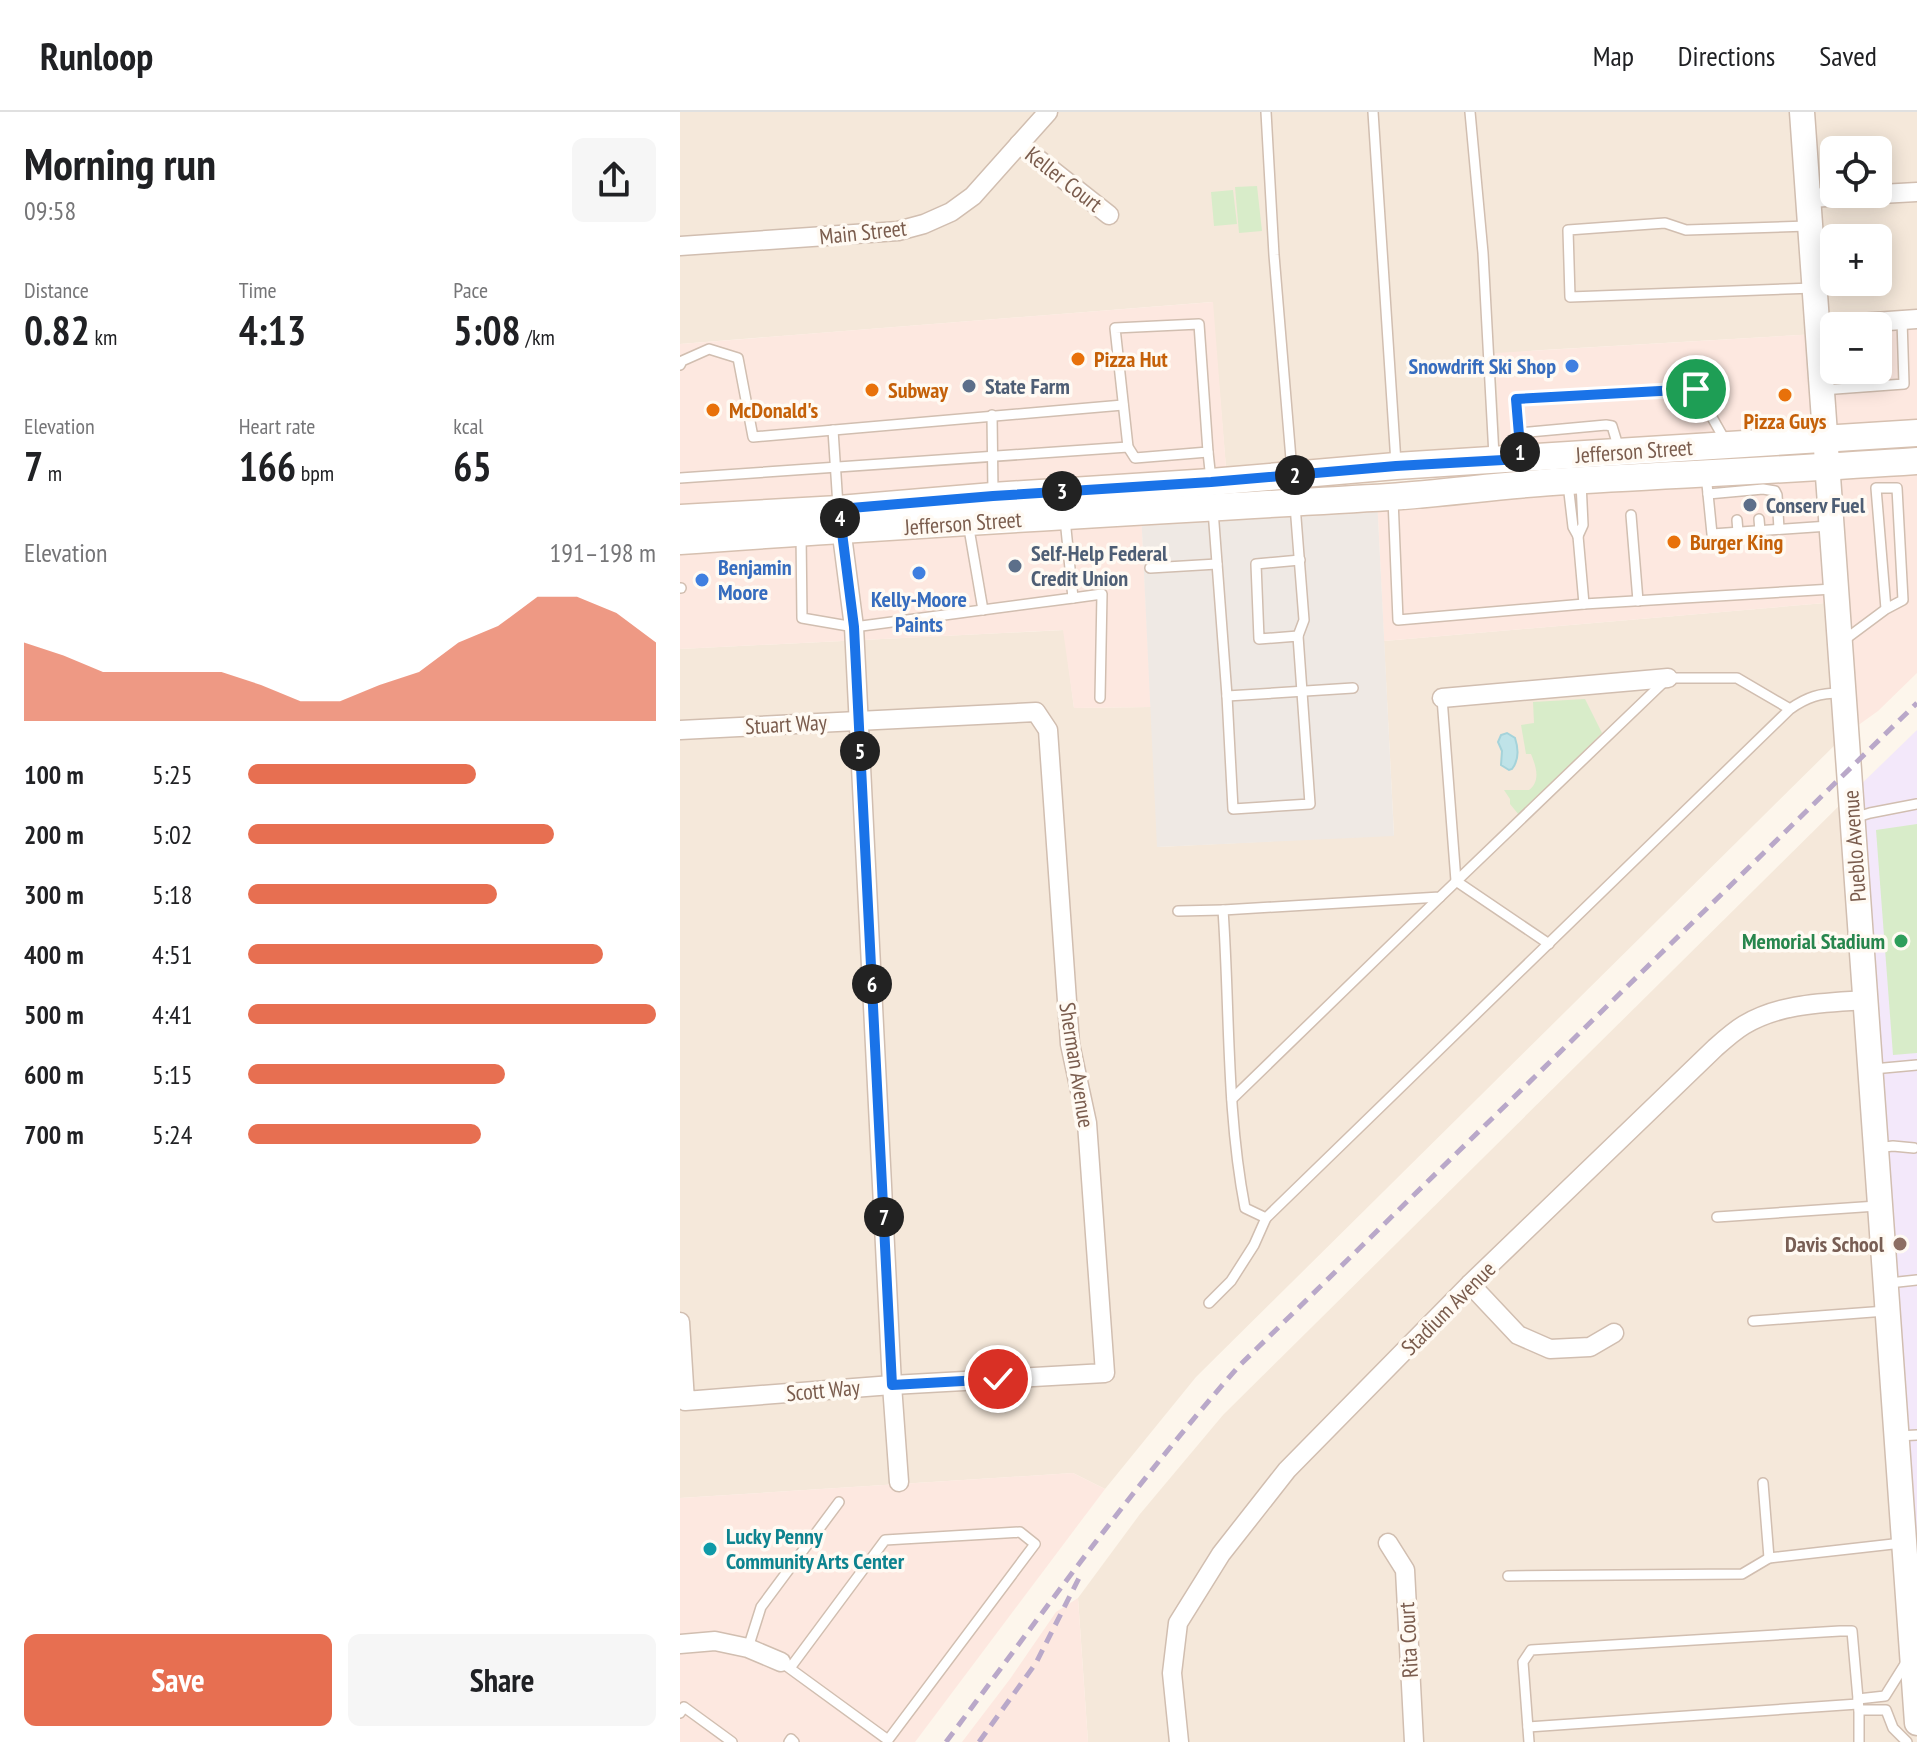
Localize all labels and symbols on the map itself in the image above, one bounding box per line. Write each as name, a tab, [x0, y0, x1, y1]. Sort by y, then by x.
street label: Keller Court	[1020, 140, 1108, 218]
street label: Main Street	[818, 214, 908, 250]
place label: Pizza Hut	[1094, 345, 1168, 373]
marker: Pizza Hut	[1069, 350, 1087, 368]
place label: Snowdrift Ski Shop	[1409, 352, 1556, 380]
pin	[1662, 355, 1730, 423]
marker: Snowdrift Ski Shop	[1563, 357, 1581, 375]
place label: State Farm	[985, 372, 1070, 400]
place label: Subway	[888, 376, 949, 404]
marker: State Farm	[960, 377, 978, 395]
marker: Subway	[863, 381, 881, 399]
marker: Pizza Guys	[1776, 386, 1794, 404]
place label: McDonald's	[729, 396, 818, 424]
marker: McDonald's	[704, 401, 722, 419]
place label: Pizza Guys	[1744, 407, 1827, 435]
pin: 1	[1500, 432, 1540, 472]
street label: Jefferson Street	[1573, 433, 1694, 469]
pin: 2	[1275, 455, 1315, 495]
pin: 3	[1042, 471, 1082, 511]
place label: Conserv Fuel	[1766, 491, 1866, 519]
marker: Conserv Fuel	[1741, 496, 1759, 514]
pin: 4	[820, 498, 860, 538]
street label: Jefferson Street	[902, 505, 1023, 541]
place label: Burger King	[1690, 528, 1783, 556]
marker: Burger King	[1665, 533, 1683, 551]
place label: Self-Help Federal Credit Union	[1031, 539, 1168, 592]
place label: Benjamin Moore	[718, 553, 792, 606]
marker: Self-Help Federal Credit Union	[1006, 557, 1024, 575]
marker: Kelly-Moore Paints	[910, 564, 928, 582]
marker: Benjamin Moore	[693, 571, 711, 589]
place label: Kelly-Moore Paints	[871, 585, 967, 638]
street label: Stuart Way	[744, 708, 828, 740]
pin: 5	[840, 731, 880, 771]
street label: Pueblo Avenue	[1836, 789, 1872, 903]
place label: Memorial Stadium	[1742, 927, 1885, 955]
marker: Memorial Stadium	[1892, 932, 1910, 950]
pin: 6	[852, 964, 892, 1004]
street label: Sherman Avenue	[1053, 1000, 1101, 1130]
pin: 7	[864, 1197, 904, 1237]
place label: Davis School	[1785, 1230, 1885, 1258]
marker: Davis School	[1891, 1235, 1909, 1253]
street label: Stadium Avenue	[1395, 1255, 1501, 1361]
pin	[964, 1345, 1032, 1413]
street label: Scott Way	[785, 1373, 862, 1407]
place label: Lucky Penny Community Arts Center	[726, 1522, 905, 1575]
marker: Lucky Penny Community Arts Center	[701, 1540, 719, 1558]
street label: Rita Court	[1392, 1601, 1424, 1679]

